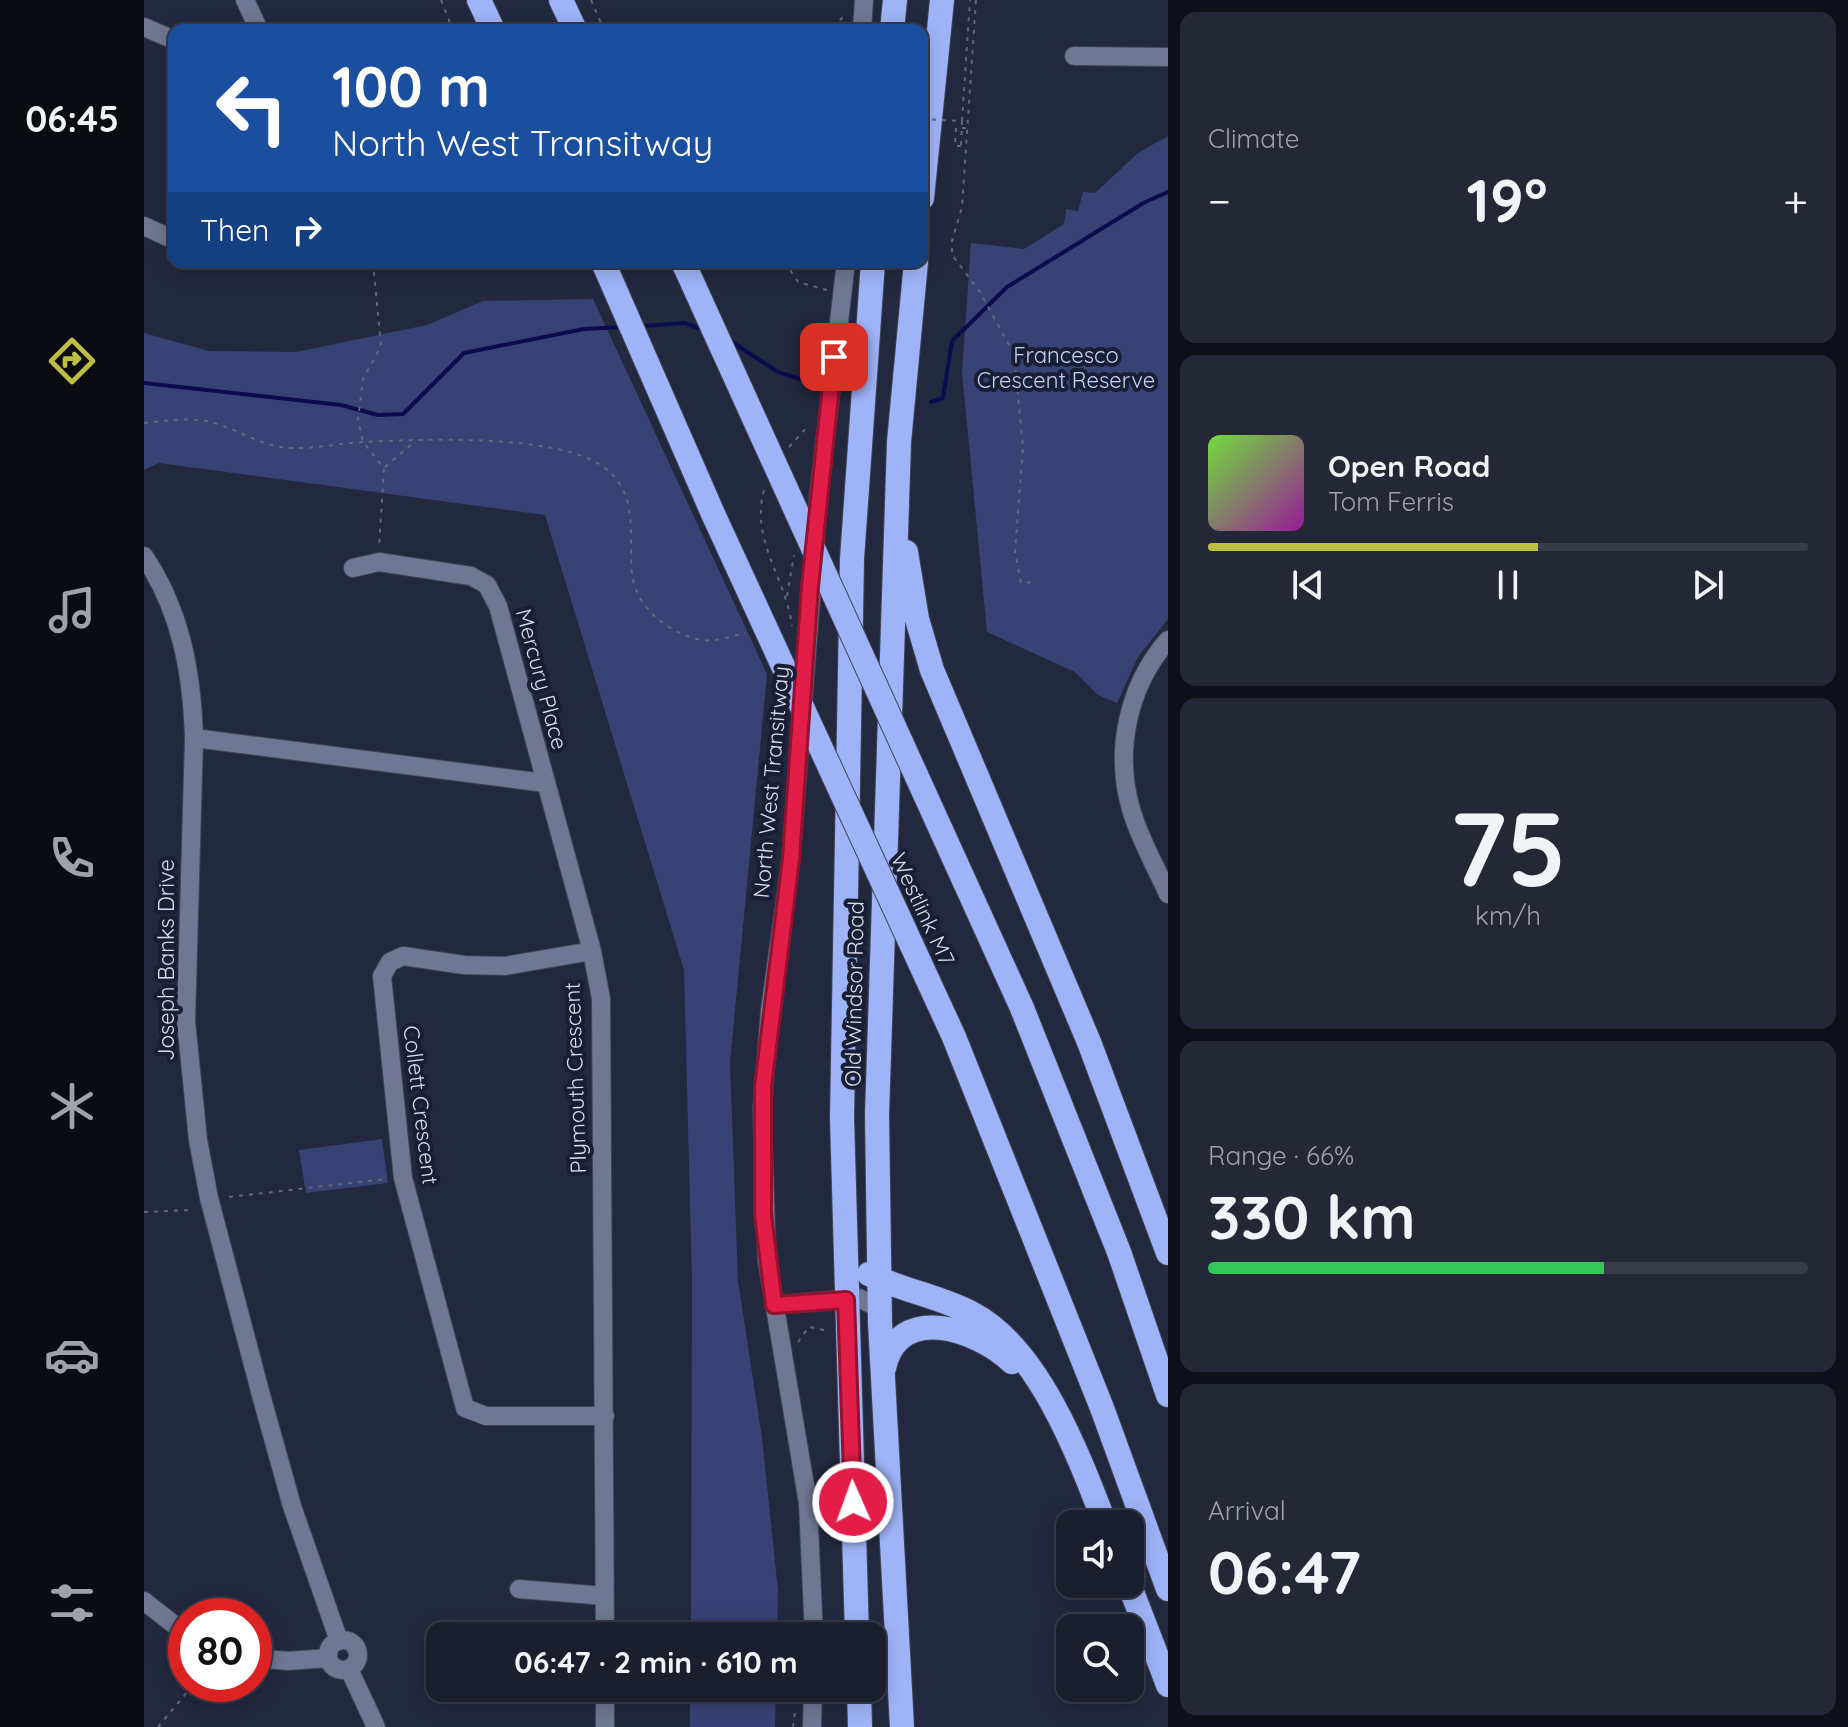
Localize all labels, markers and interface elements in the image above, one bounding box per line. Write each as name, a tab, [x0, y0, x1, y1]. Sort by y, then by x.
text: 100 m	[332, 51, 490, 121]
icon: left	[200, 56, 304, 160]
text: 06:45	[25, 96, 119, 141]
text: North West Transitway	[332, 120, 713, 165]
text: Climate	[1208, 122, 1299, 155]
text: 19°	[1467, 162, 1548, 237]
text: −	[1208, 173, 1231, 228]
text: +	[1783, 173, 1808, 228]
icon: right	[285, 208, 329, 252]
text: Then	[200, 211, 269, 249]
pin	[800, 323, 868, 391]
icon: directions	[44, 333, 100, 389]
icon: arrive	[812, 335, 856, 379]
park label: Francesco Crescent Reserve	[977, 341, 1155, 394]
text: Open Road	[1328, 447, 1490, 485]
text: Tom Ferris	[1328, 485, 1454, 518]
icon: previous	[1286, 563, 1330, 607]
icon: pause	[1486, 563, 1530, 607]
icon: next	[1686, 563, 1730, 607]
icon: music	[44, 582, 100, 638]
street label: Mercury Place	[510, 605, 574, 753]
street label: North West Transitway	[747, 665, 795, 899]
text: 75	[1449, 782, 1567, 912]
icon: phone	[44, 830, 100, 886]
street label: Westlink M7	[885, 848, 961, 970]
street label: Joseph Banks Drive	[152, 859, 180, 1061]
text: km/h	[1475, 899, 1541, 932]
street label: Old Windsor Road	[838, 901, 870, 1087]
street label: Plymouth Crescent	[558, 982, 592, 1174]
street label: Collett Crescent	[397, 1024, 445, 1186]
icon: climate	[44, 1078, 100, 1134]
text: Range · 66%	[1208, 1139, 1354, 1172]
text: 330 km	[1208, 1179, 1416, 1254]
icon: car	[44, 1327, 100, 1383]
position arrow	[811, 1460, 895, 1544]
text: Arrival	[1208, 1494, 1286, 1527]
map controls	[1056, 1510, 1144, 1702]
button: sound	[1056, 1510, 1144, 1598]
text: 06:47	[1208, 1534, 1361, 1609]
icon: filters	[44, 1575, 100, 1631]
speed limit sign: 80	[168, 1598, 272, 1702]
button: search	[1056, 1614, 1144, 1702]
text: 06:47 · 2 min · 610 m	[514, 1643, 798, 1681]

